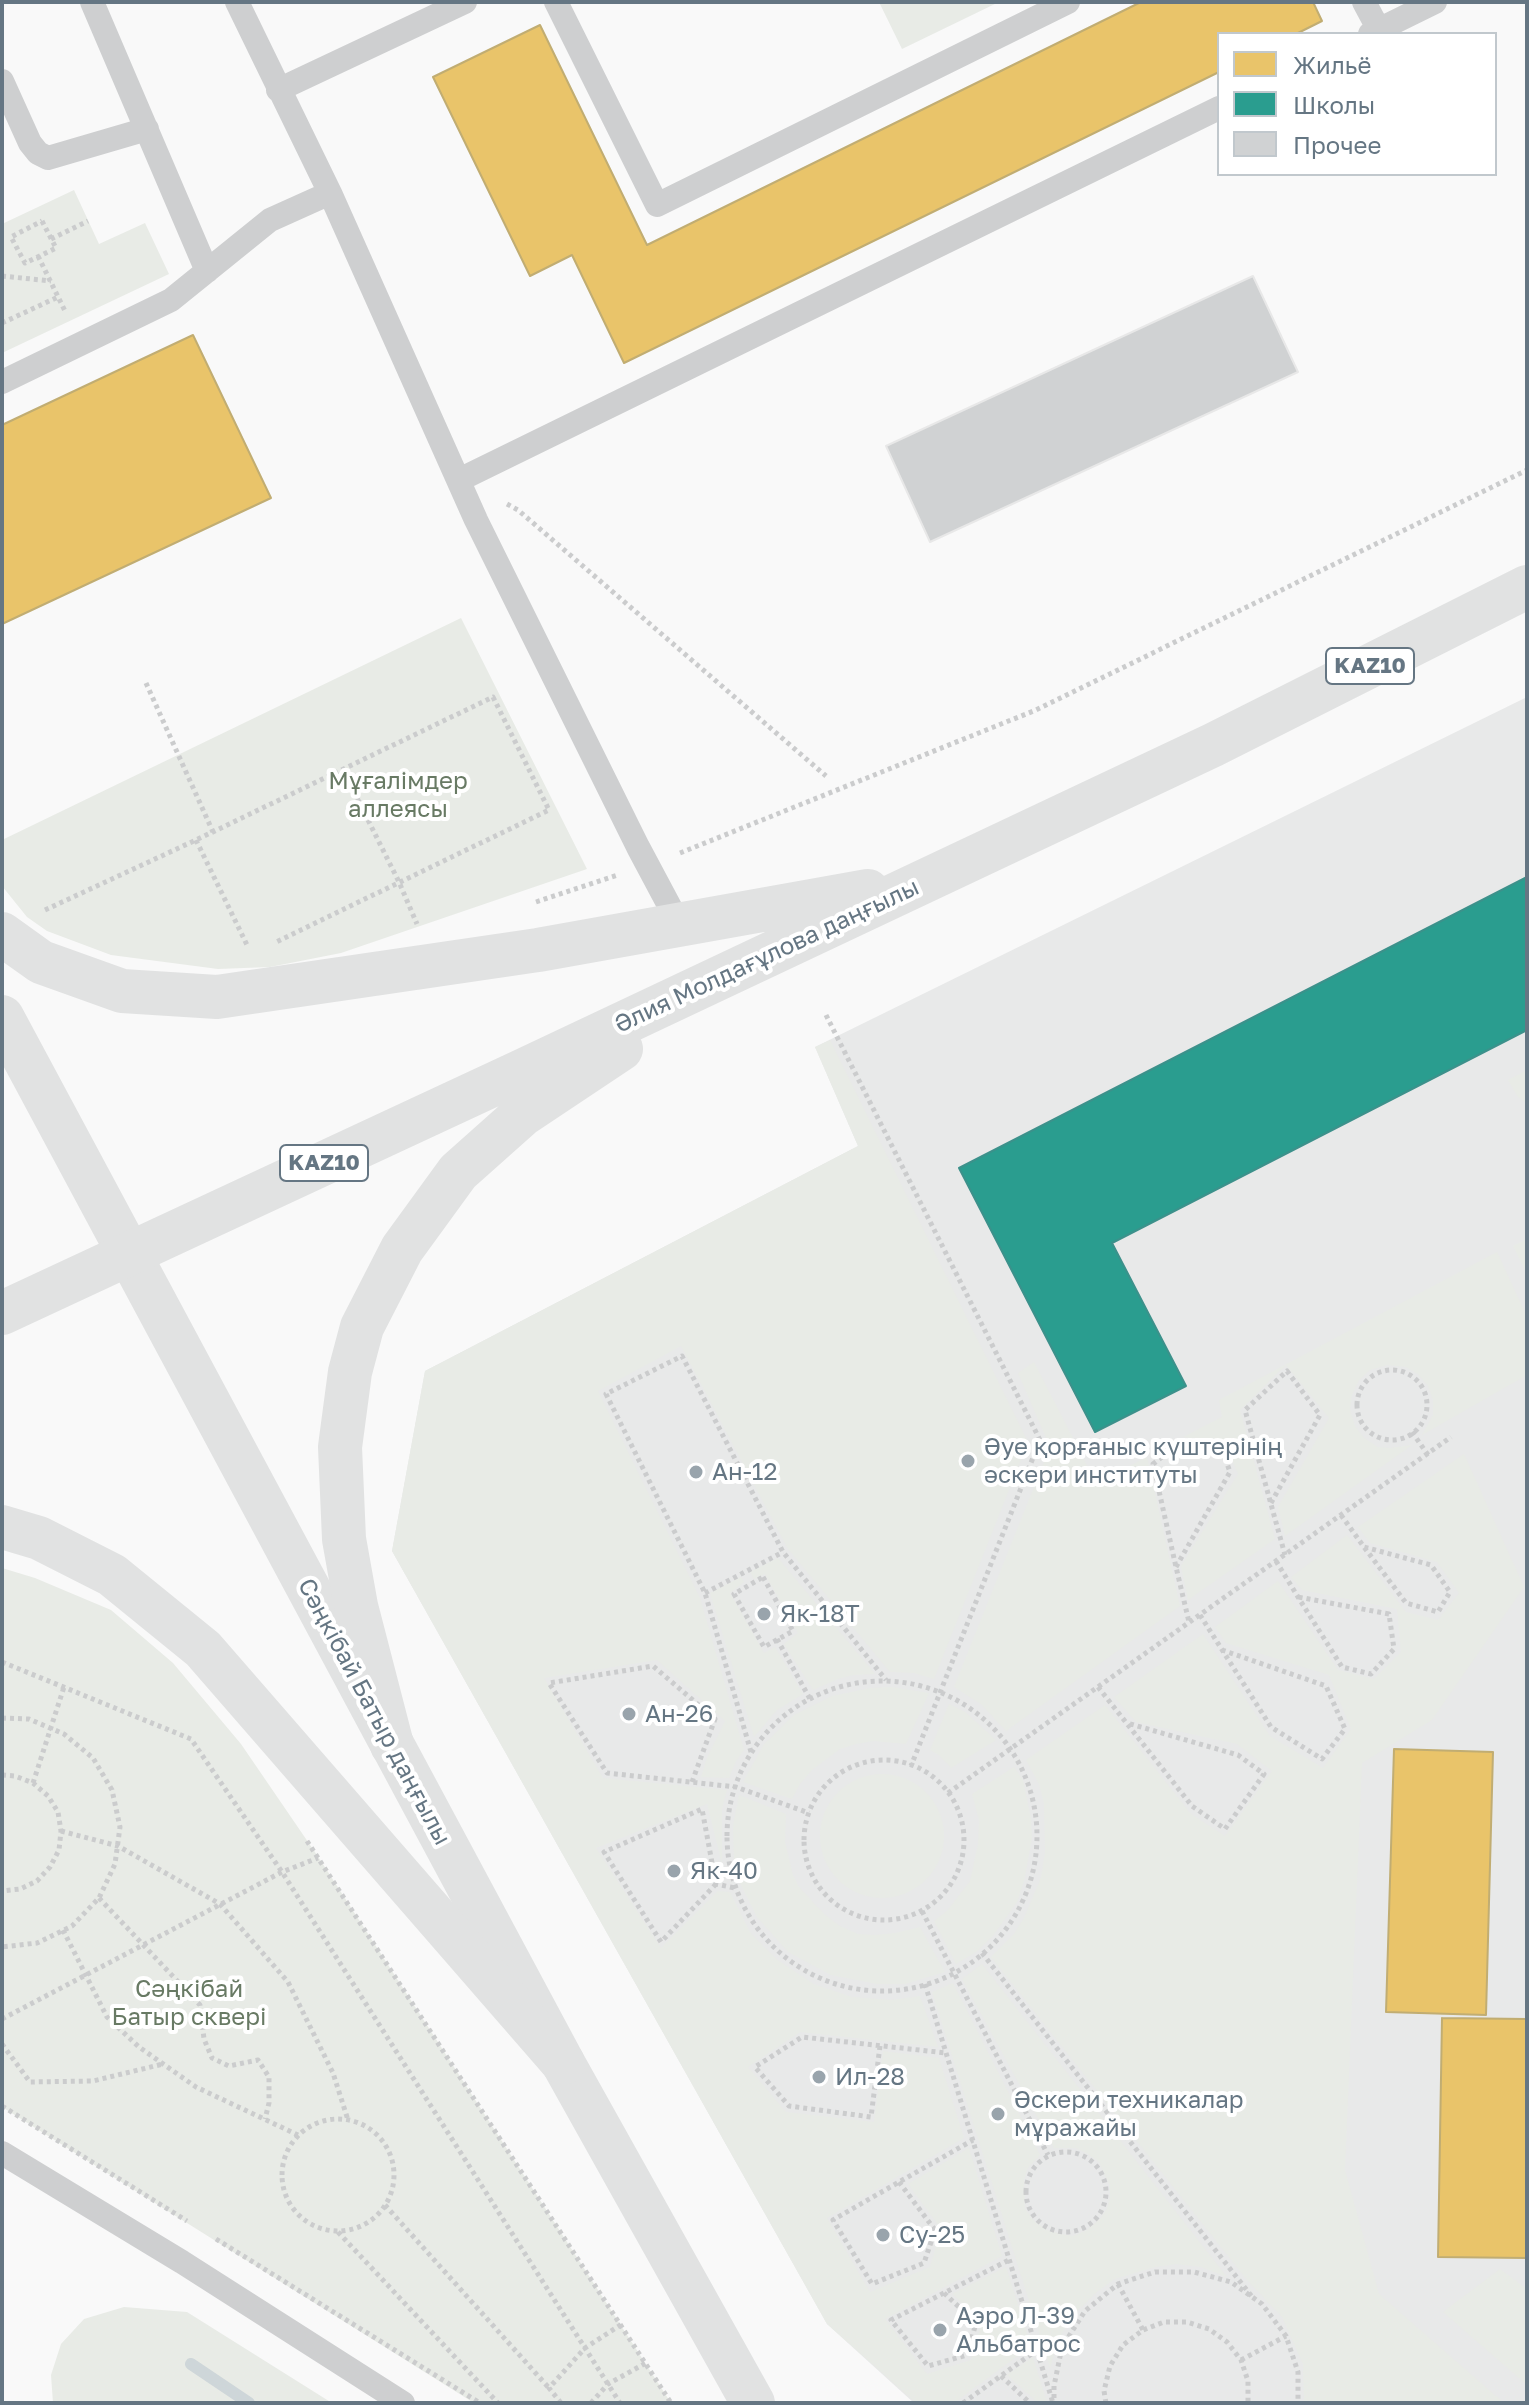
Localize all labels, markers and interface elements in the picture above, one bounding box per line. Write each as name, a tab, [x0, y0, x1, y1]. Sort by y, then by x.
legend	[1217, 32, 1497, 176]
text: Жильё	[1293, 50, 1371, 79]
text: Школы	[1293, 90, 1375, 119]
text: Прочее	[1293, 130, 1381, 159]
road number: KAZ10	[1326, 648, 1414, 684]
park label: Мұғалімдер аллеясы	[328, 767, 468, 823]
street label: Әлия Молдағұлова даңғылы	[610, 873, 924, 1039]
road number: KAZ10	[280, 1145, 368, 1181]
place label: Әуе қорғаныс күштерінің әскери институты	[984, 1433, 1282, 1489]
marker: Әуе қорғаныс күштерінің әскери институты	[959, 1452, 977, 1470]
place label: Ан-12	[712, 1458, 777, 1486]
marker: Ан-12	[687, 1463, 705, 1481]
street label: Сәңкібай Батыр даңғылы	[291, 1574, 457, 1850]
place label: Як-18Т	[780, 1600, 860, 1628]
marker: Як-18Т	[755, 1605, 773, 1623]
place label: Ан-26	[645, 1700, 713, 1728]
marker: Ан-26	[620, 1705, 638, 1723]
place label: Як-40	[690, 1857, 758, 1885]
marker: Як-40	[665, 1862, 683, 1880]
park label: Сәңкібай Батыр сквері	[112, 1975, 266, 2031]
place label: Ил-28	[835, 2063, 905, 2091]
marker: Ил-28	[810, 2068, 828, 2086]
place label: Әскери техникалар мұражайы	[1014, 2086, 1244, 2142]
marker: Әскери техникалар мұражайы	[989, 2105, 1007, 2123]
place label: Су-25	[899, 2221, 965, 2249]
marker: Су-25	[874, 2226, 892, 2244]
place label: Аэро Л-39 Альбатрос	[956, 2302, 1081, 2358]
marker: Аэро Л-39 Альбатрос	[931, 2321, 949, 2339]

